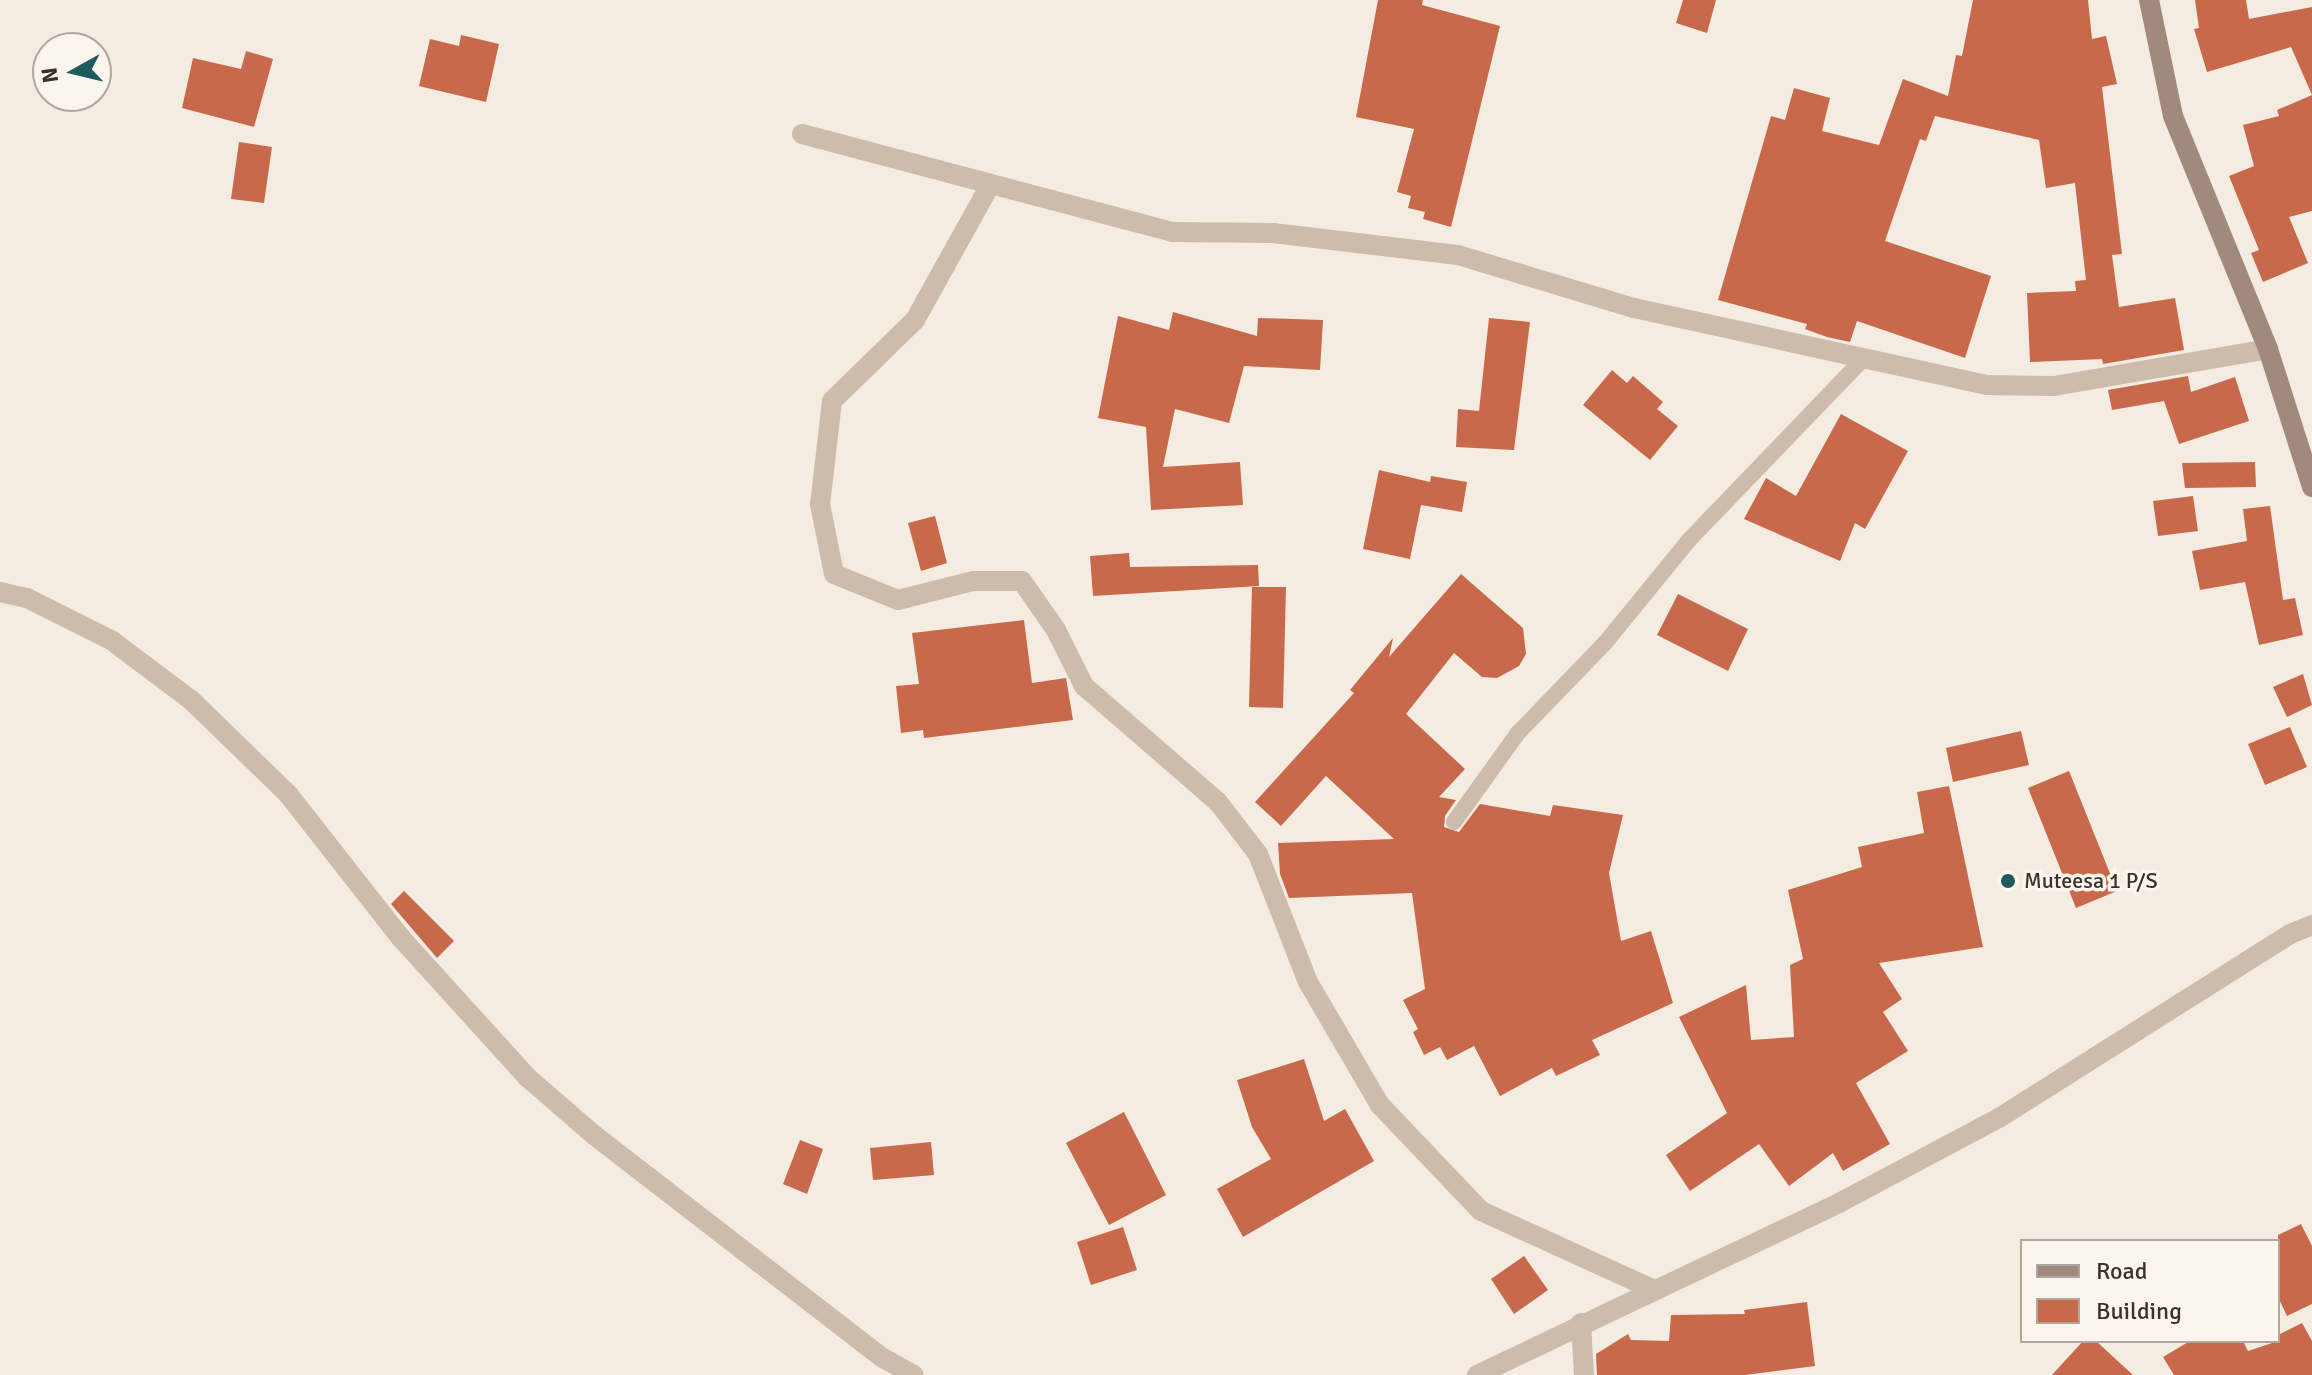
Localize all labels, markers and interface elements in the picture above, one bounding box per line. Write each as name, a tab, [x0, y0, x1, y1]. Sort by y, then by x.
north arrow	[32, 32, 112, 112]
text: N	[35, 66, 64, 85]
place label: Muteesa 1 P/S	[2024, 868, 2158, 894]
marker: Muteesa 1 P/S	[1999, 872, 2017, 890]
legend	[2020, 1239, 2280, 1343]
text: Road	[2096, 1256, 2147, 1286]
text: Building	[2096, 1296, 2182, 1326]

